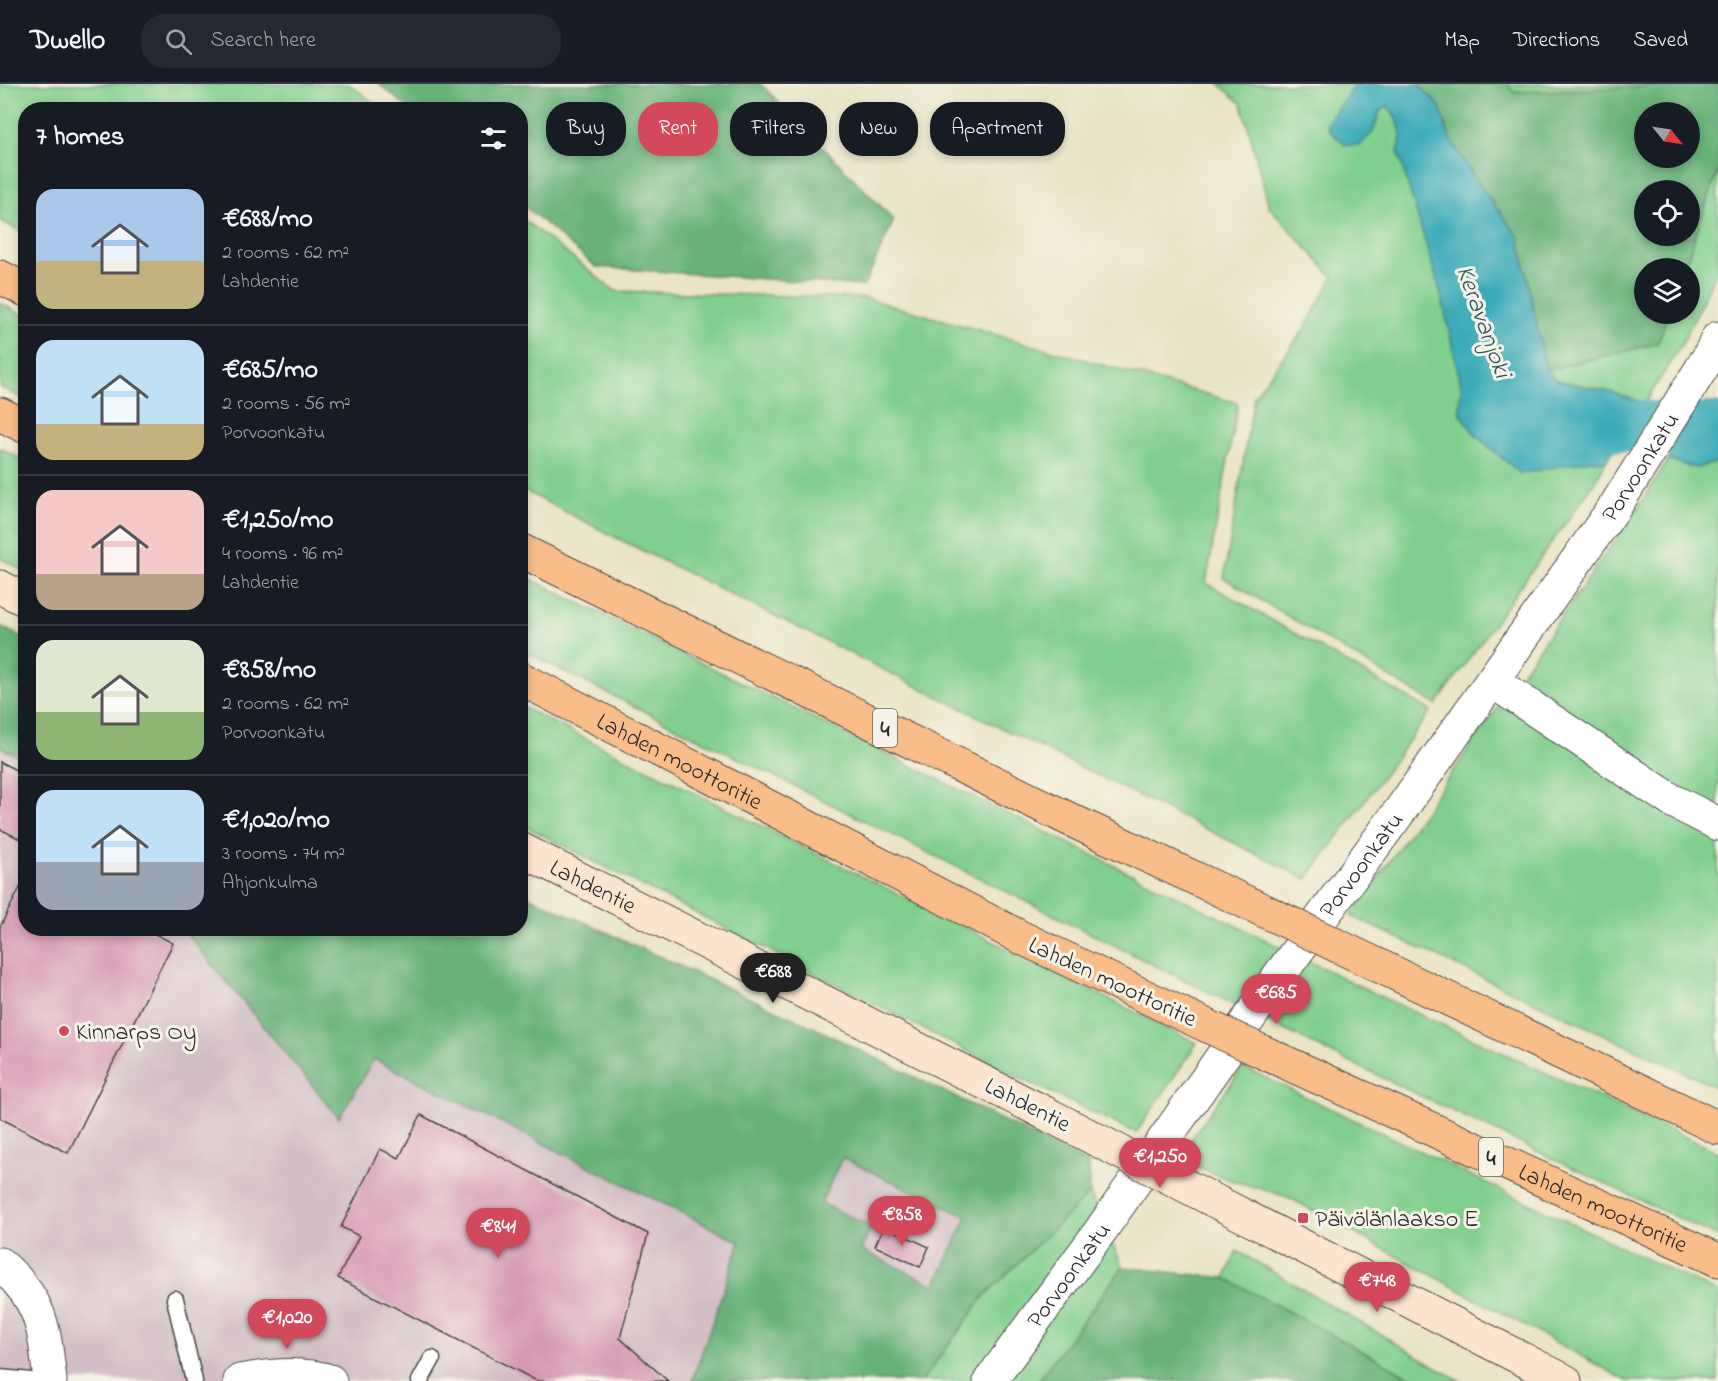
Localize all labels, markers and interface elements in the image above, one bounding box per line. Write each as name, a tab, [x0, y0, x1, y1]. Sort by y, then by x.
search box	[141, 14, 561, 68]
text: Dwello	[30, 21, 105, 62]
icon: search	[162, 25, 195, 58]
text: Search here	[210, 25, 316, 57]
text: Map	[1444, 26, 1480, 56]
text: Directions	[1513, 26, 1600, 56]
text: Saved	[1633, 26, 1688, 56]
chip: Buy	[546, 102, 626, 156]
chip: Rent	[638, 102, 718, 156]
chip: Filters	[730, 102, 827, 156]
chip: New	[839, 102, 918, 156]
chip: Apartment	[930, 102, 1065, 156]
north arrow	[1634, 102, 1700, 168]
map controls	[1634, 102, 1700, 324]
text: 7 homes	[36, 119, 124, 157]
icon: filters	[477, 122, 510, 155]
button: locate	[1634, 180, 1700, 246]
text: €688/mo	[222, 201, 313, 239]
icon: home	[84, 213, 156, 285]
text: 2 rooms · 62 m²	[222, 239, 349, 268]
button: layers	[1634, 258, 1700, 324]
water label: Keravanjoki	[1444, 260, 1521, 386]
text: Lahdentie	[222, 268, 299, 297]
text: €685/mo	[222, 352, 318, 390]
icon: home	[84, 364, 156, 436]
text: 2 rooms · 56 m²	[222, 390, 351, 419]
street label: Porvoonkatu	[1594, 406, 1690, 530]
text: Porvoonkatu	[222, 419, 325, 448]
text: €1,250/mo	[222, 502, 334, 540]
icon: home	[84, 514, 156, 586]
text: 4 rooms · 96 m²	[222, 540, 343, 569]
text: Lahdentie	[222, 569, 299, 598]
text: €858/mo	[222, 652, 316, 690]
icon: home	[84, 664, 156, 736]
text: 2 rooms · 62 m²	[222, 690, 349, 719]
street label: Lahden moottoritie	[590, 705, 768, 821]
road number: 4	[873, 709, 897, 747]
text: Porvoonkatu	[222, 719, 325, 748]
text: €1,020/mo	[222, 802, 330, 840]
street label: Porvoonkatu	[1312, 806, 1413, 926]
icon: home	[84, 814, 156, 886]
text: 3 rooms · 74 m²	[222, 840, 345, 869]
street label: Lahdentie	[543, 852, 642, 925]
text: Ahjonkulma	[222, 869, 318, 898]
street label: Lahden moottoritie	[1022, 929, 1202, 1038]
pin: €688	[737, 953, 809, 1004]
text: €688	[754, 958, 792, 987]
pin: €685	[1240, 974, 1312, 1025]
text: €685	[1255, 979, 1297, 1008]
place label: Kinnarps Oy	[76, 1016, 196, 1052]
marker: Kinnarps Oy	[57, 1024, 71, 1038]
street label: Lahdentie	[978, 1070, 1076, 1143]
pin: €1,250	[1111, 1138, 1209, 1189]
road number: 4	[1479, 1138, 1503, 1176]
text: €1,250	[1133, 1143, 1187, 1172]
street label: Lahden moottoritie	[1512, 1156, 1693, 1264]
pin: €858	[866, 1196, 938, 1247]
text: €858	[882, 1201, 922, 1230]
place label: Päivölänlaakso E	[1315, 1203, 1479, 1238]
pin: €841	[462, 1208, 534, 1259]
marker: Päivölänlaakso E	[1296, 1211, 1310, 1225]
text: €841	[480, 1213, 516, 1242]
street label: Porvoonkatu	[1019, 1216, 1121, 1336]
pin: €748	[1341, 1262, 1413, 1313]
text: €748	[1358, 1267, 1396, 1296]
pin: €1,020	[238, 1299, 336, 1350]
text: €1,020	[262, 1304, 312, 1333]

